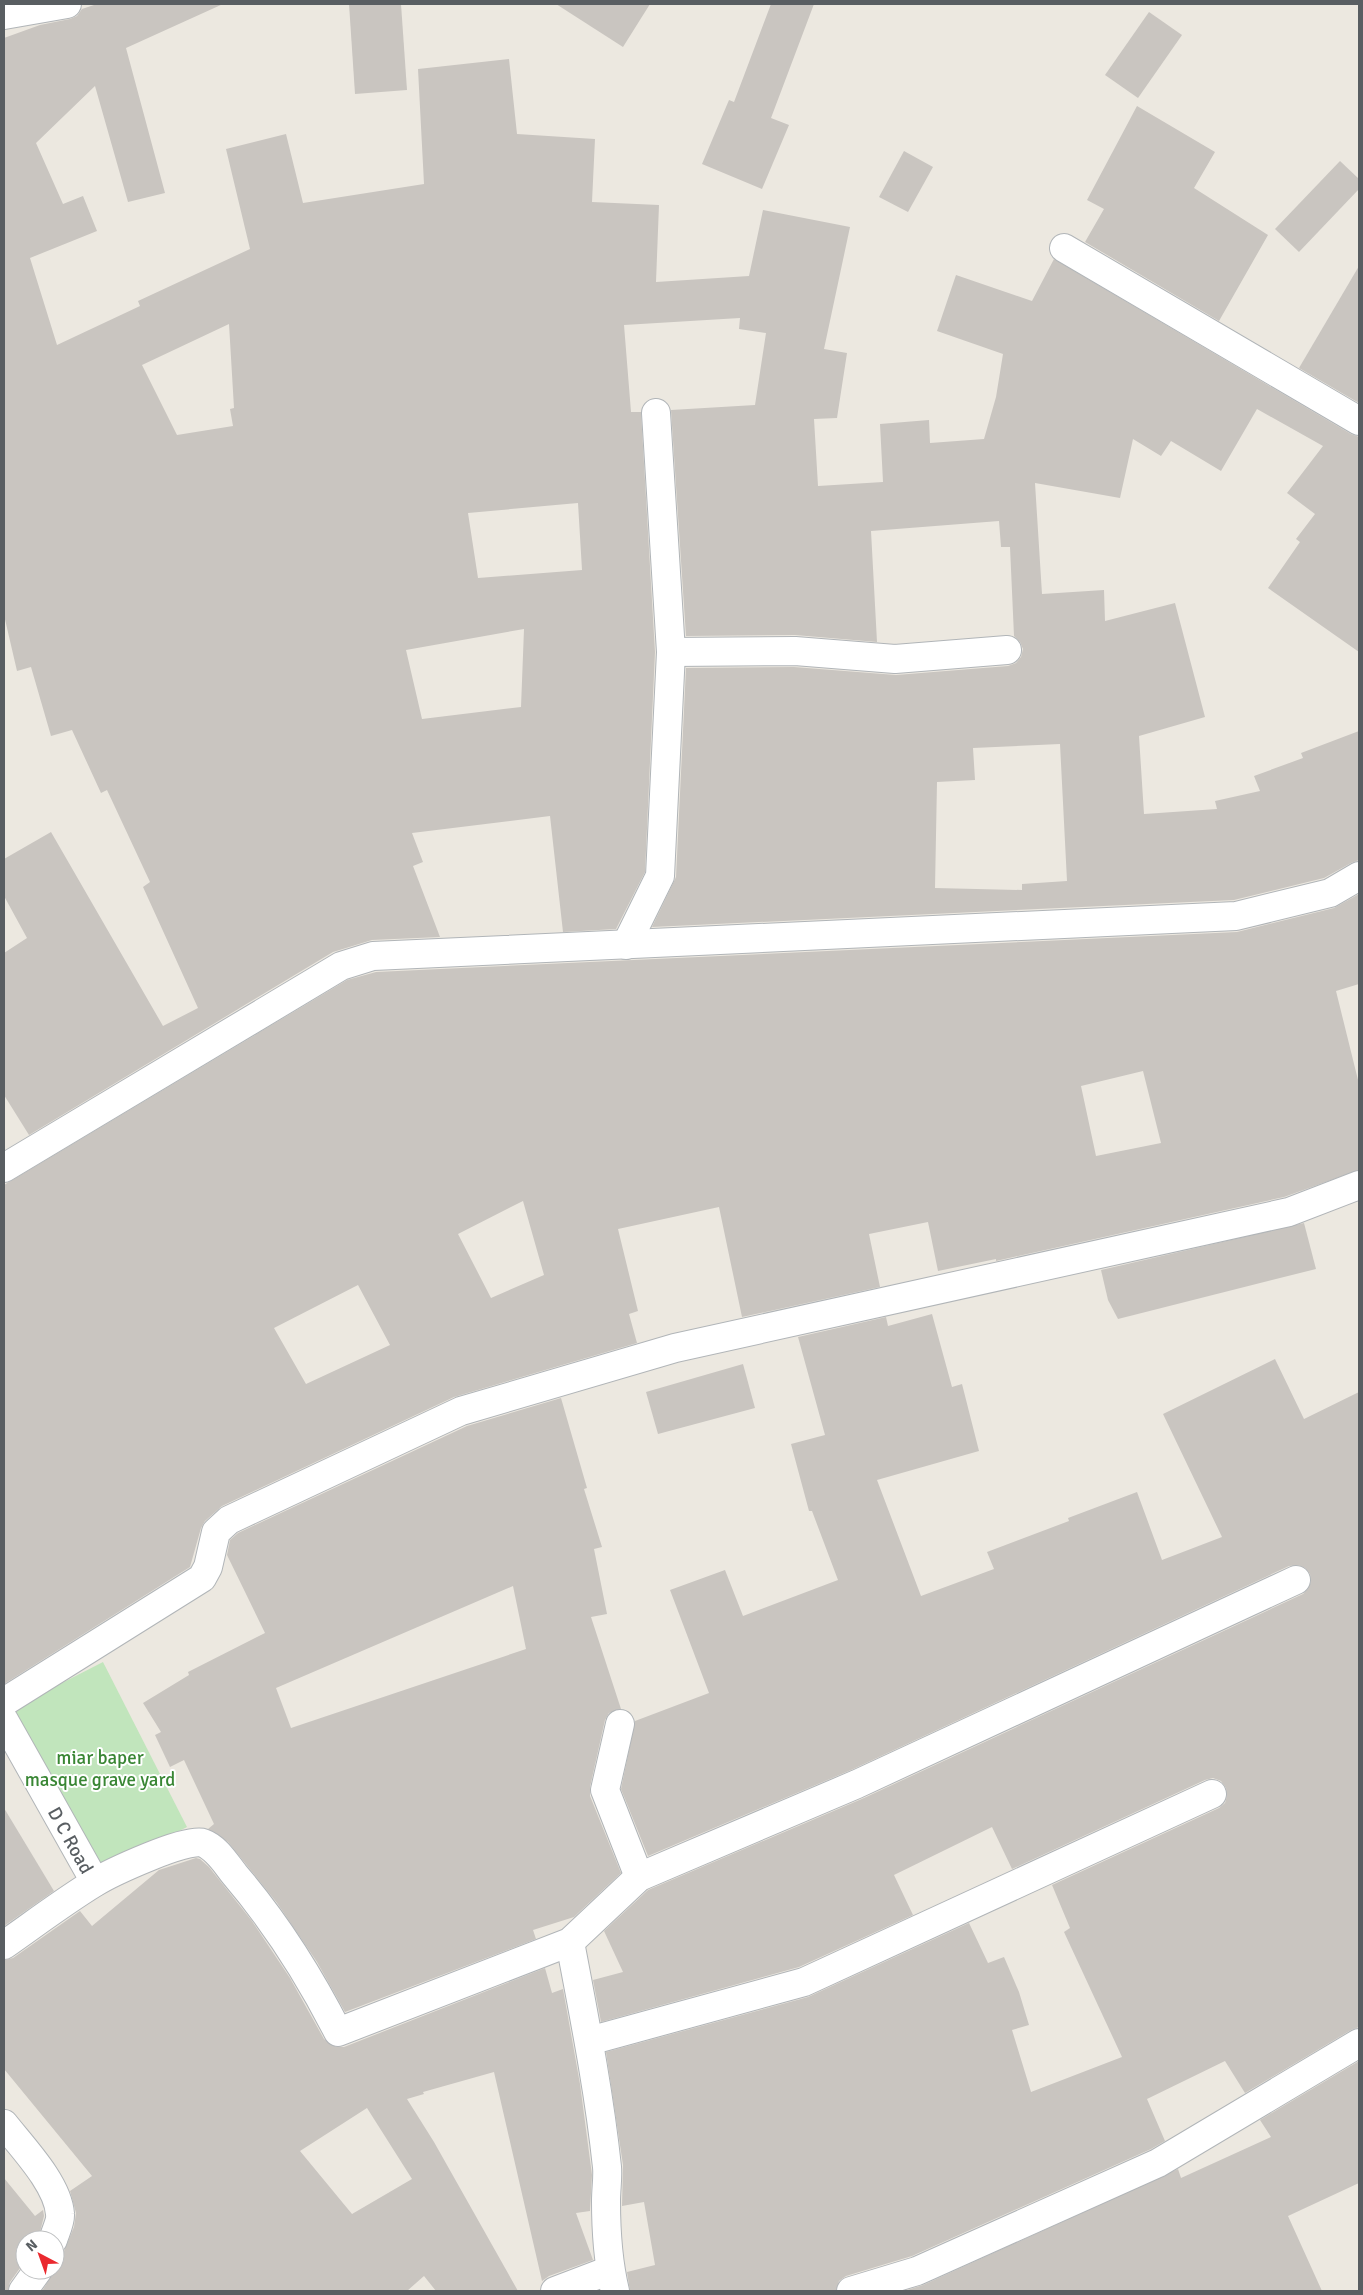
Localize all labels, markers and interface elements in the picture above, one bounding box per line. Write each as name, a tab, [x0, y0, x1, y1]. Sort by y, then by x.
park label: miar baper masque grave yard	[25, 1746, 175, 1792]
street label: D C Road	[42, 1803, 98, 1878]
north arrow	[15, 2230, 65, 2280]
text: N	[23, 2236, 41, 2255]

